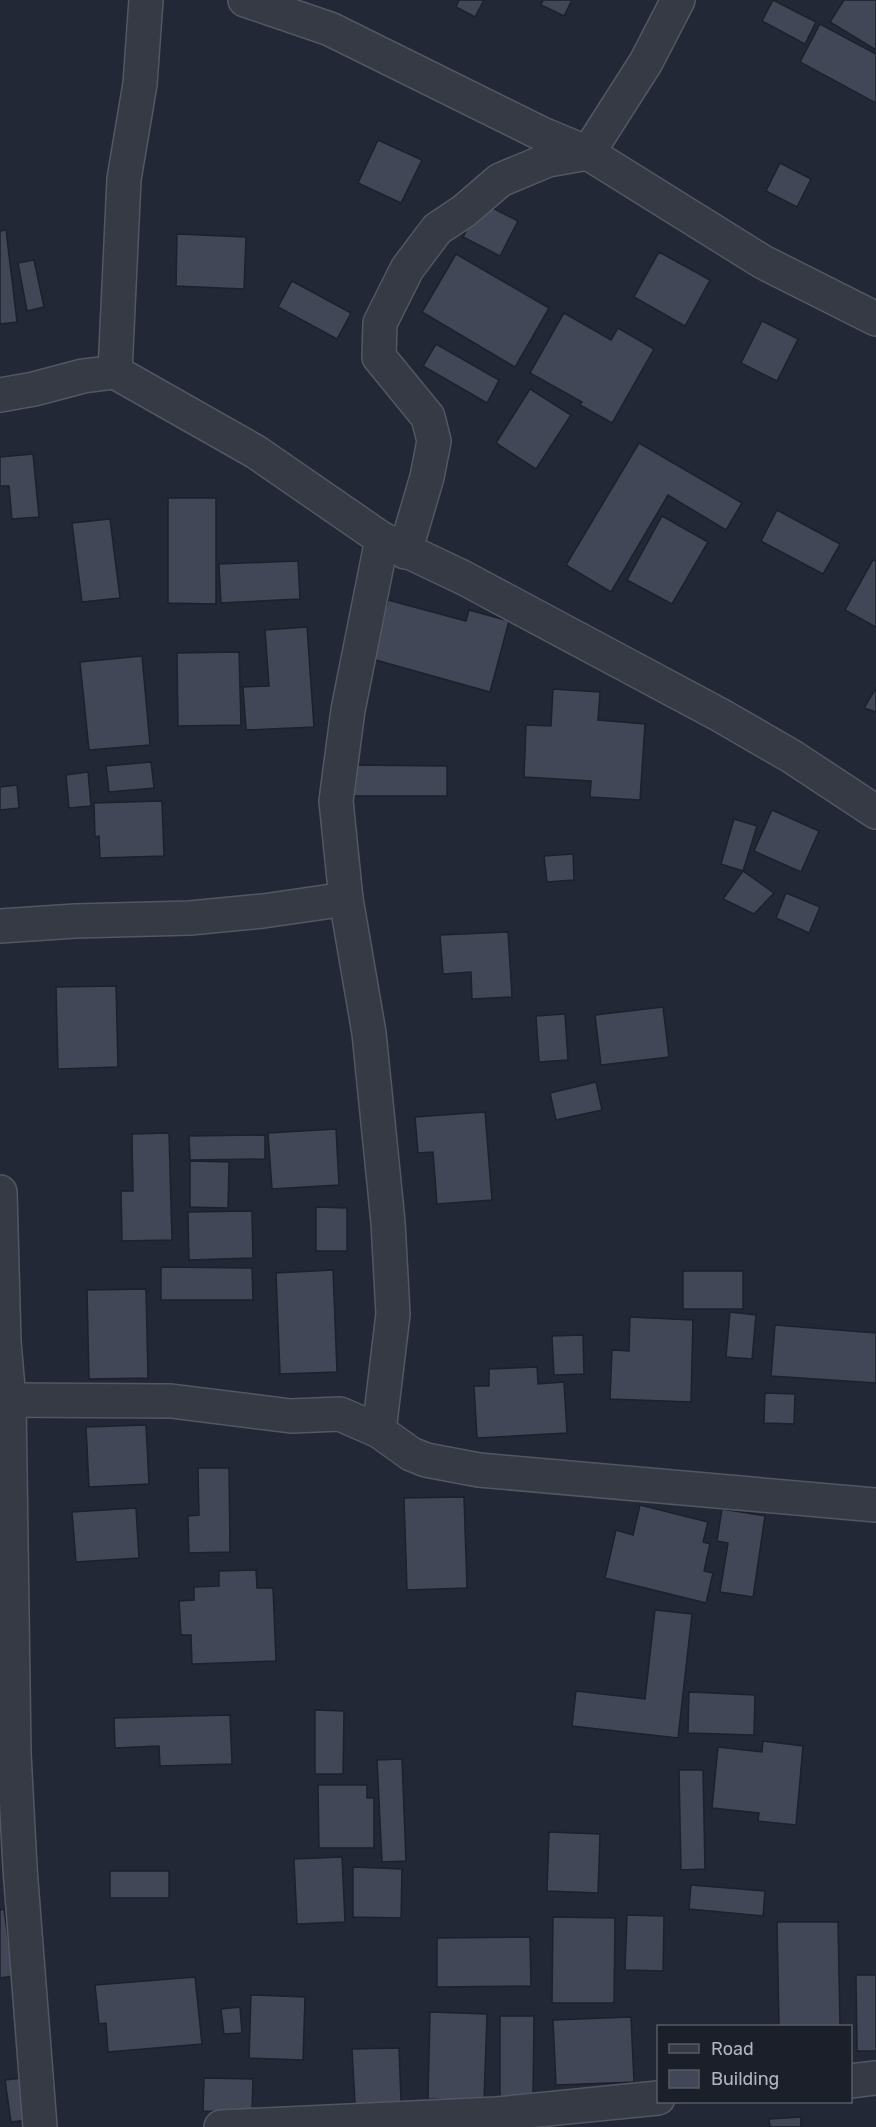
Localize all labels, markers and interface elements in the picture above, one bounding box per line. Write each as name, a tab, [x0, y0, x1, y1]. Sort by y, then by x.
legend	[657, 2025, 852, 2103]
text: Road	[711, 2038, 754, 2060]
text: Building	[711, 2068, 779, 2090]

